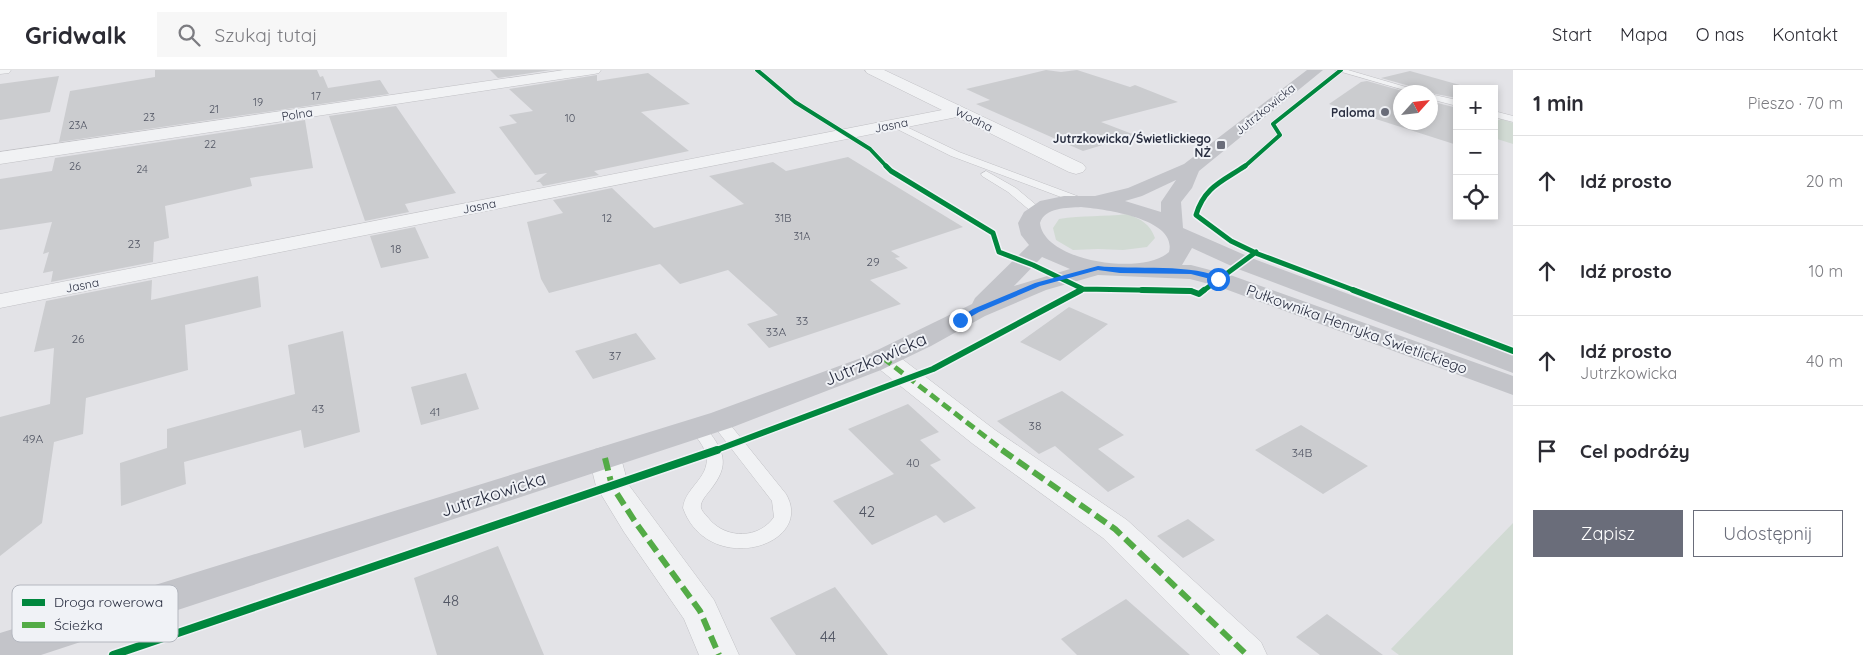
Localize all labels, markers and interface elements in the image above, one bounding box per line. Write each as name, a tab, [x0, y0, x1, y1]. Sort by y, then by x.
search box	[157, 12, 507, 57]
text: Gridwalk	[25, 20, 127, 50]
icon: search	[175, 21, 203, 49]
text: Szukaj tutaj	[215, 23, 317, 47]
text: Start	[1552, 23, 1592, 46]
text: Mapa	[1620, 23, 1668, 46]
text: O nas	[1696, 23, 1744, 46]
text: Kontakt	[1772, 23, 1838, 46]
street label: Jutrzkowicka	[1232, 80, 1298, 138]
north arrow	[1393, 85, 1438, 130]
map controls	[1453, 85, 1498, 220]
button: +	[1453, 85, 1498, 130]
house number: 17	[311, 89, 321, 103]
text: 1 min	[1533, 90, 1584, 116]
text: Pieszo · 70 m	[1748, 93, 1843, 113]
house number: 19	[253, 95, 263, 109]
house number: 21	[209, 102, 219, 116]
street label: Wodna	[953, 103, 995, 135]
street label: Polna	[280, 104, 314, 124]
place label: Paloma	[1331, 105, 1375, 120]
marker: Paloma	[1379, 106, 1391, 118]
house number: 23	[143, 110, 155, 124]
house number: 10	[565, 111, 575, 125]
street label: Jasna	[873, 114, 909, 136]
house number: 23A	[69, 118, 87, 132]
button: −	[1453, 130, 1498, 175]
place label: Jutrzkowicka/Świetlickiego NŻ	[1053, 131, 1212, 160]
house number: 22	[204, 137, 216, 151]
marker: Jutrzkowicka/Świetlickiego NŻ	[1215, 139, 1227, 151]
house number: 26	[69, 159, 81, 173]
house number: 24	[136, 162, 148, 176]
icon: ahead	[1533, 167, 1561, 195]
text: Idź prosto	[1580, 169, 1672, 193]
text: 20 m	[1806, 171, 1843, 191]
button: locate	[1453, 175, 1498, 220]
street label: Jasna	[461, 195, 497, 217]
house number: 12	[602, 211, 612, 225]
house number: 31B	[775, 211, 792, 225]
house number: 31A	[794, 229, 810, 243]
house number: 23	[128, 236, 140, 251]
house number: 18	[391, 241, 401, 256]
house number: 29	[866, 254, 880, 269]
icon: ahead	[1533, 257, 1561, 285]
text: Idź prosto	[1580, 259, 1672, 283]
text: 10 m	[1809, 261, 1843, 281]
route start	[1207, 268, 1230, 291]
street label: Jasna	[64, 274, 100, 296]
street label: Pułkownika Henryka Świetlickiego	[1244, 280, 1470, 378]
route end	[949, 309, 972, 332]
house number: 33	[796, 313, 808, 328]
house number: 33A	[766, 324, 786, 339]
street label: Jutrzkowicka	[820, 327, 930, 391]
house number: 26	[71, 331, 85, 346]
text: Idź prosto	[1580, 339, 1672, 363]
icon: ahead	[1533, 347, 1561, 375]
house number: 37	[609, 348, 621, 363]
text: 40 m	[1806, 351, 1843, 371]
text: Jutrzkowicka	[1580, 363, 1677, 383]
house number: 43	[312, 401, 324, 416]
house number: 41	[430, 404, 440, 419]
house number: 38	[1029, 418, 1041, 433]
house number: 49A	[23, 431, 44, 446]
icon: arrive	[1533, 437, 1561, 465]
text: Cel podróży	[1580, 439, 1690, 463]
house number: 34B	[1292, 445, 1312, 460]
house number: 40	[906, 455, 920, 470]
street label: Jutrzkowicka	[437, 466, 549, 522]
house number: 42	[859, 502, 875, 521]
button: Zapisz	[1533, 510, 1683, 557]
button: Udostępnij	[1693, 510, 1843, 557]
legend	[12, 585, 178, 642]
house number: 48	[443, 591, 459, 610]
text: Droga rowerowa	[54, 593, 163, 611]
text: Ścieżka	[54, 616, 103, 634]
house number: 44	[820, 627, 836, 646]

